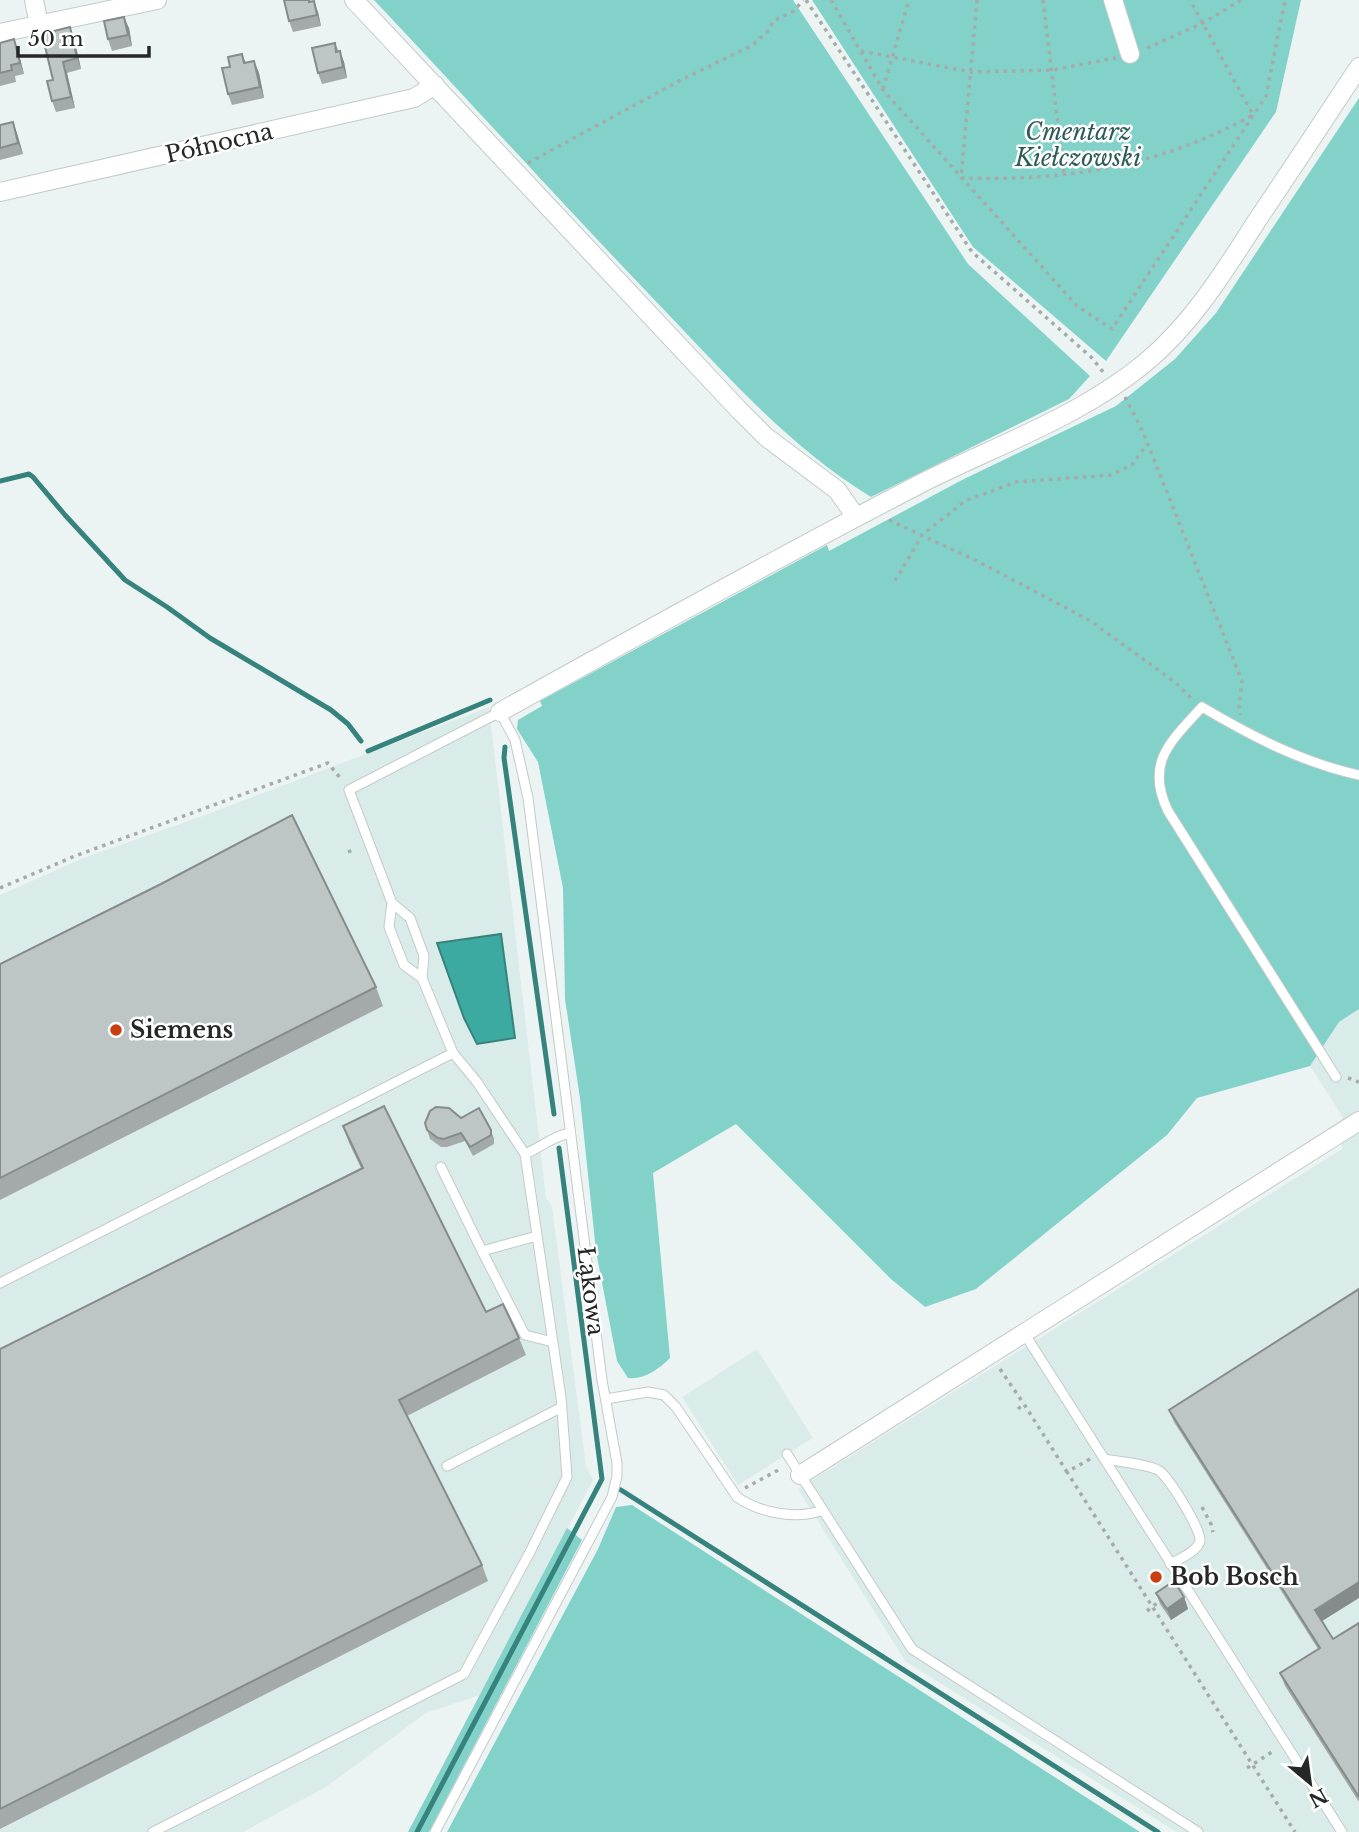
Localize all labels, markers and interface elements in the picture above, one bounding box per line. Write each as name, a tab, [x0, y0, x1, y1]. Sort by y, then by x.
scale bar	[18, 14, 149, 58]
text: 50 m	[28, 26, 84, 52]
street label: Północna	[163, 117, 276, 169]
park label: Cmentarz Kiełczowski	[1014, 118, 1141, 172]
place label: Siemens	[130, 1016, 233, 1044]
marker: Siemens	[108, 1022, 124, 1038]
street label: Łąkowa	[572, 1245, 610, 1337]
place label: Bob Bosch	[1170, 1563, 1299, 1591]
marker: Bob Bosch	[1148, 1569, 1164, 1585]
north arrow	[1275, 1748, 1345, 1818]
text: N	[1304, 1783, 1331, 1812]

